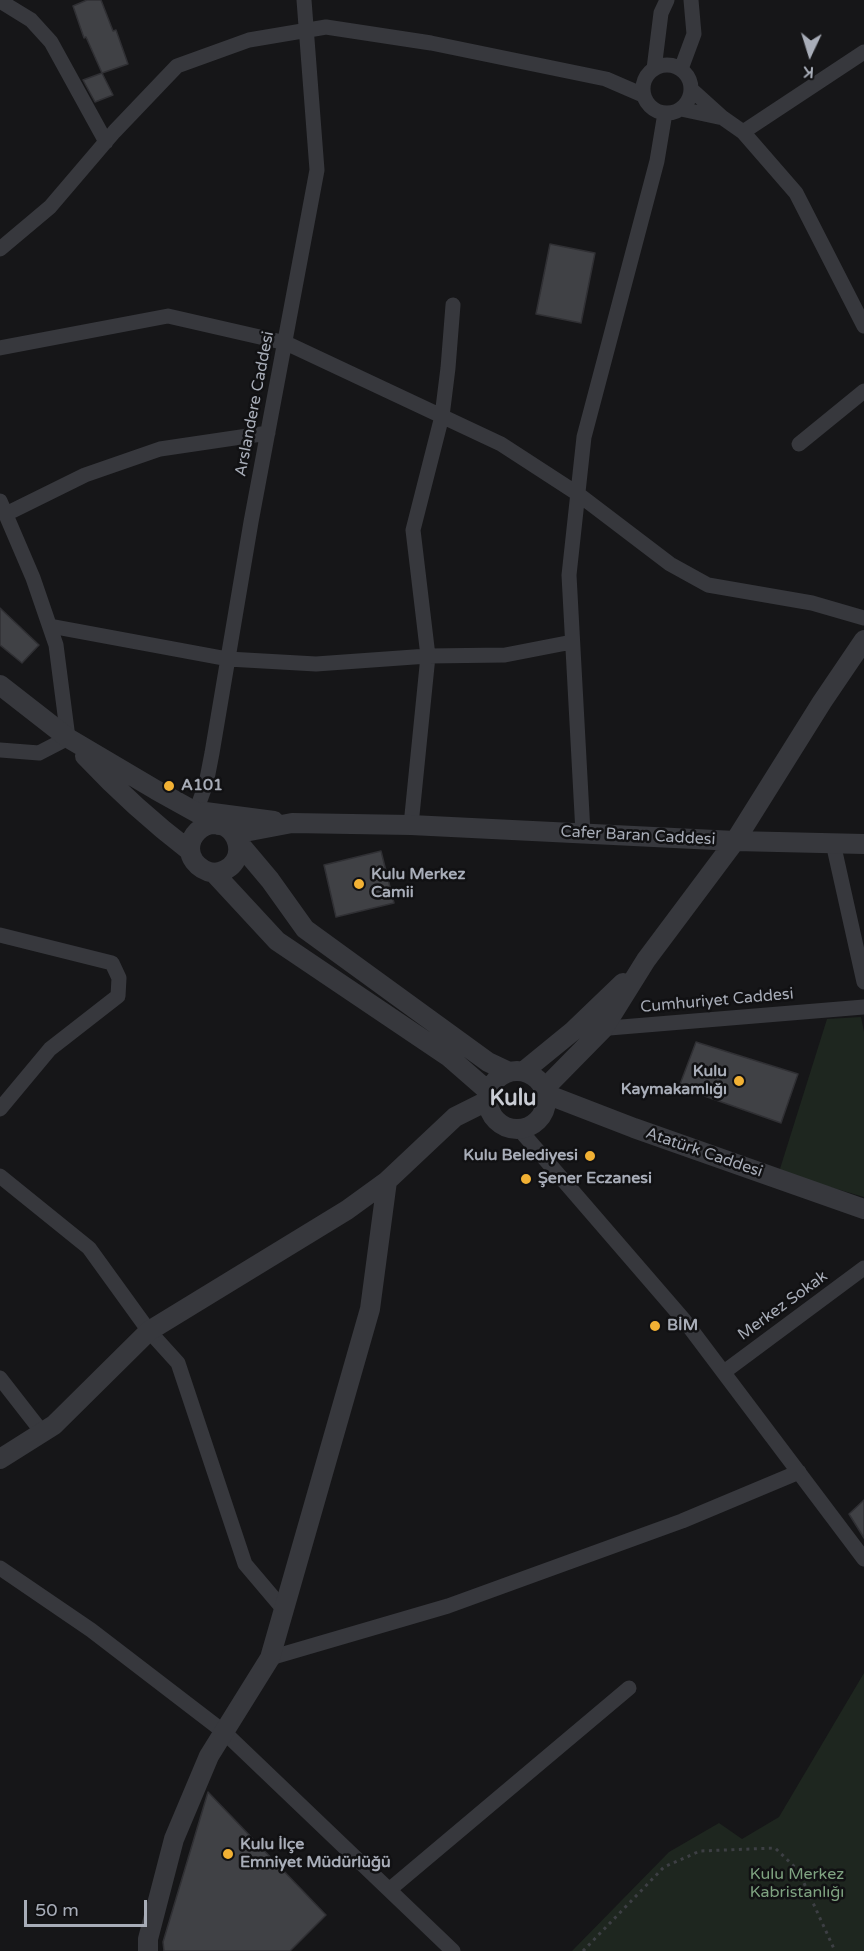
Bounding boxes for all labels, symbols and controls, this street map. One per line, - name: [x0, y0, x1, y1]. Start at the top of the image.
- north arrow: [780, 24, 840, 84]
- text: K: [803, 62, 815, 82]
- street label: Arslandere Caddesi: [231, 330, 279, 478]
- place label: A101: [181, 776, 223, 796]
- marker: A101: [162, 779, 176, 793]
- street label: Cafer Baran Caddesi: [560, 822, 716, 850]
- place label: Kulu Merkez Camii: [371, 865, 465, 903]
- marker: Kulu Merkez Camii: [352, 877, 366, 891]
- street label: Cumhuriyet Caddesi: [640, 985, 794, 1017]
- place label: Kulu Kaymakamlığı: [621, 1062, 727, 1100]
- marker: Kulu Kaymakamlığı: [732, 1074, 746, 1088]
- district label: Kulu: [489, 1086, 537, 1112]
- street label: Atatürk Caddesi: [643, 1124, 765, 1182]
- place label: Kulu Belediyesi: [463, 1146, 578, 1166]
- marker: Kulu Belediyesi: [583, 1149, 597, 1163]
- place label: Şener Eczanesi: [538, 1169, 652, 1189]
- marker: Şener Eczanesi: [519, 1172, 533, 1186]
- street label: Merkez Sokak: [734, 1267, 832, 1345]
- place label: BİM: [667, 1316, 698, 1336]
- marker: BİM: [648, 1319, 662, 1333]
- place label: Kulu İlçe Emniyet Müdürlüğü: [240, 1835, 391, 1873]
- marker: Kulu İlçe Emniyet Müdürlüğü: [221, 1847, 235, 1861]
- park label: Kulu Merkez Kabristanlığı: [750, 1865, 844, 1903]
- scale bar: [27, 1888, 150, 1926]
- text: 50 m: [35, 1899, 79, 1921]

